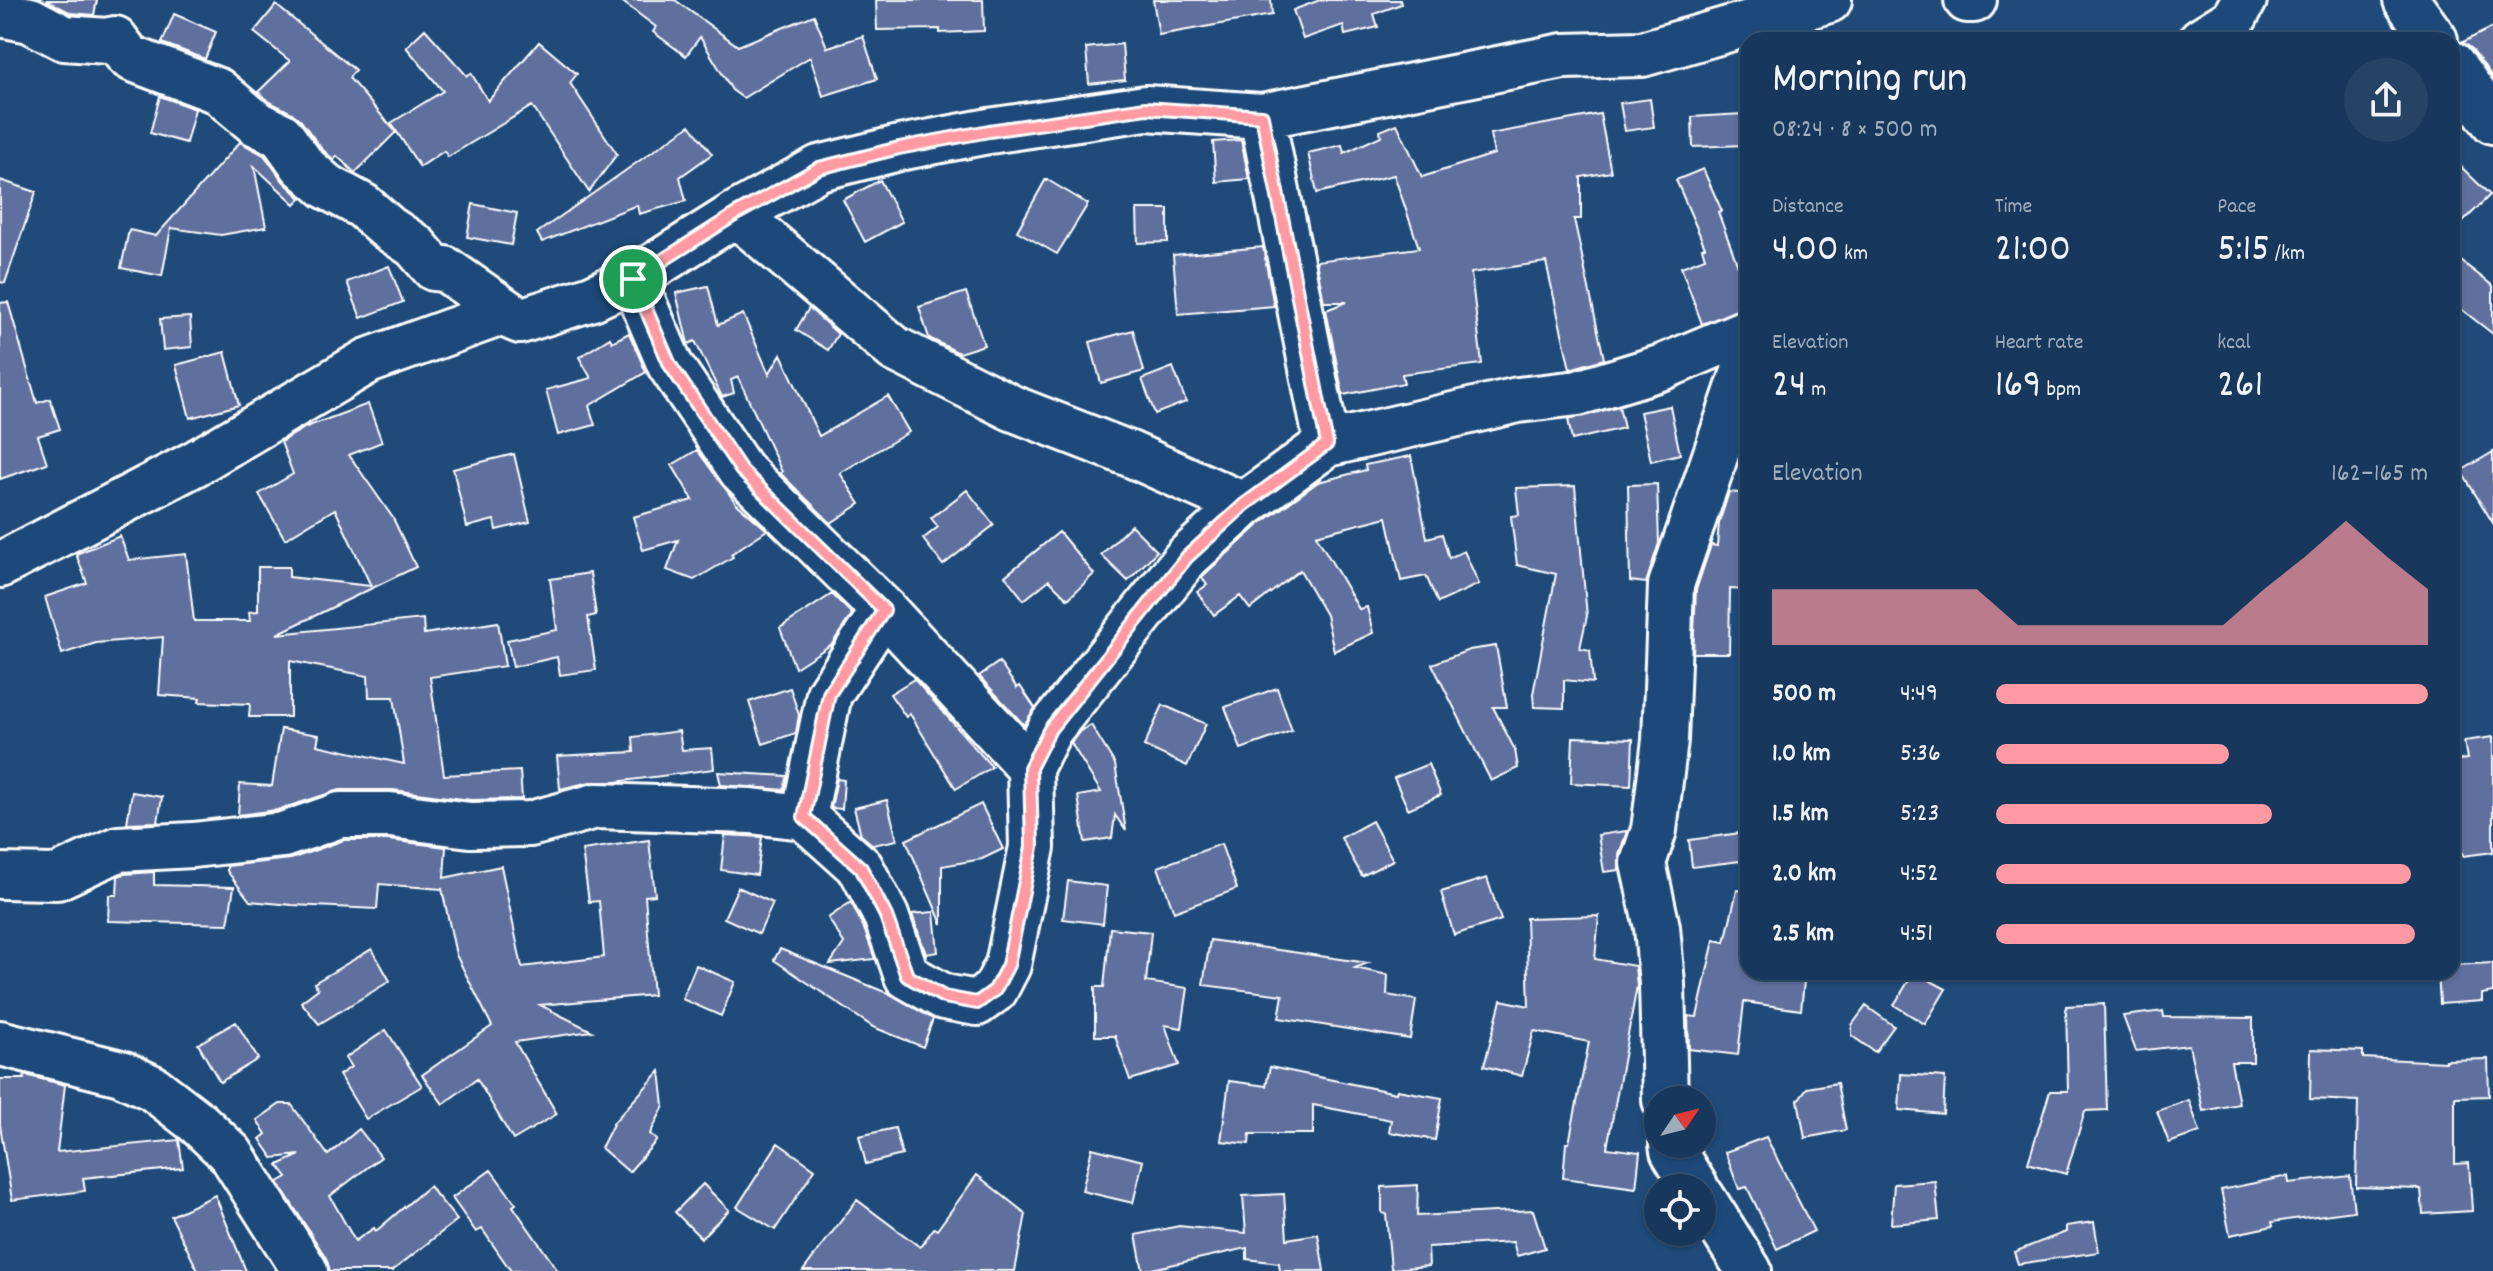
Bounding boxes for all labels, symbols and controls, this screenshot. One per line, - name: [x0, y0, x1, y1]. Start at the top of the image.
- text: Morning run: [1772, 50, 1967, 113]
- button: share: [2344, 58, 2428, 142]
- text: 08:24 · 8 × 500 m: [1772, 112, 1938, 149]
- text: Distance: [1772, 192, 1844, 223]
- text: Time: [1995, 192, 2032, 223]
- text: Pace: [2217, 192, 2256, 223]
- text: 4.00: [1772, 223, 1839, 280]
- text: 21:00: [1995, 223, 2071, 280]
- text: 5:15: [2217, 223, 2270, 280]
- text: km: [1839, 239, 1868, 270]
- text: /km: [2270, 239, 2305, 270]
- pin: [599, 245, 667, 313]
- icon: arrive: [611, 257, 655, 301]
- text: Elevation: [1772, 328, 1849, 359]
- text: Heart rate: [1995, 328, 2084, 359]
- text: kcal: [2217, 328, 2251, 359]
- text: 24: [1772, 359, 1806, 416]
- text: 169: [1995, 359, 2041, 416]
- text: 261: [2217, 359, 2263, 416]
- text: m: [1806, 375, 1826, 406]
- text: bpm: [2041, 375, 2081, 406]
- text: Elevation: [1772, 456, 1862, 493]
- text: 162–165 m: [2331, 456, 2428, 493]
- text: 500 m: [1772, 676, 1836, 713]
- text: 4:49: [1900, 676, 1938, 713]
- text: 1.0 km: [1772, 736, 1831, 773]
- text: 5:36: [1900, 736, 1941, 773]
- text: 1.5 km: [1772, 796, 1829, 833]
- text: 5:23: [1900, 796, 1939, 833]
- text: 2.0 km: [1772, 856, 1836, 893]
- text: 4:52: [1900, 856, 1939, 893]
- text: 2.5 km: [1772, 916, 1834, 953]
- text: 4:51: [1900, 916, 1933, 953]
- north arrow: [1644, 1086, 1716, 1158]
- map controls: [1644, 1086, 1716, 1246]
- button: locate: [1644, 1174, 1716, 1246]

